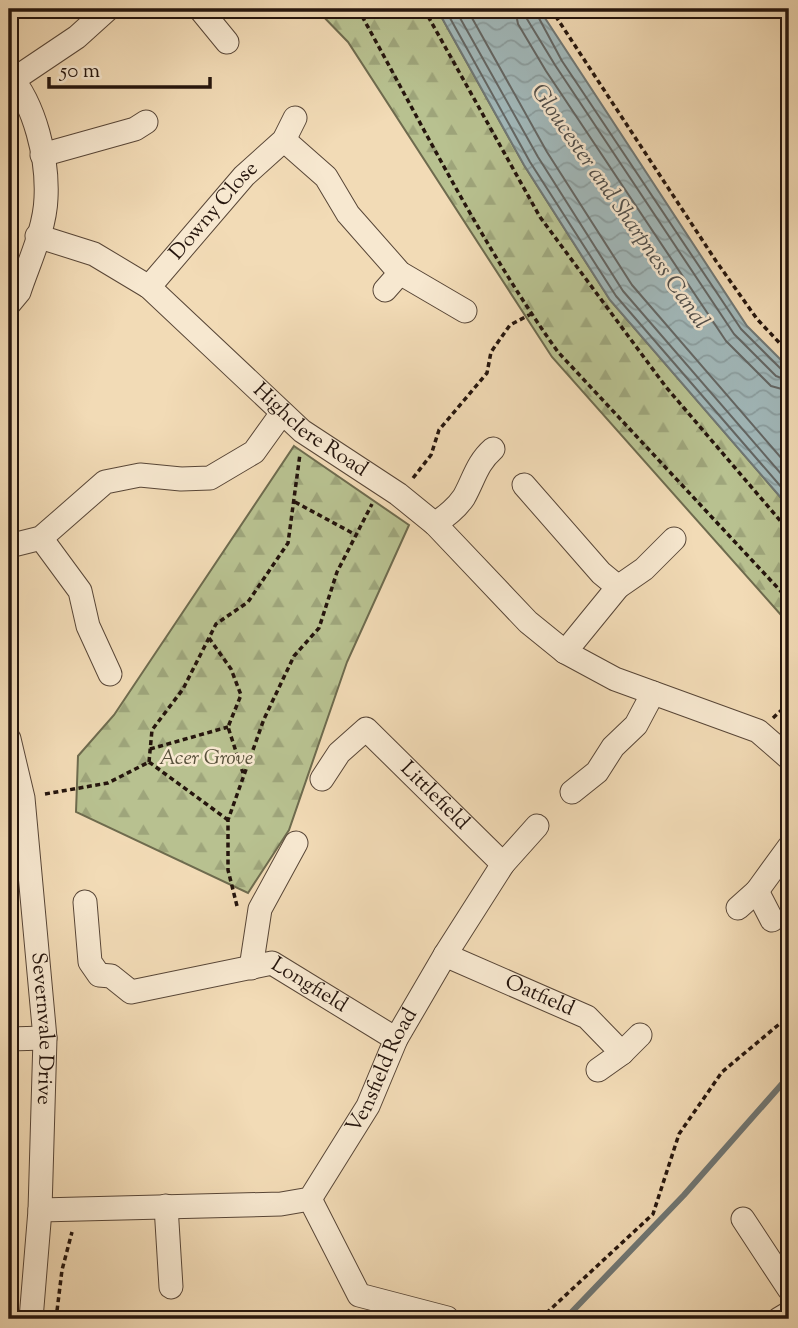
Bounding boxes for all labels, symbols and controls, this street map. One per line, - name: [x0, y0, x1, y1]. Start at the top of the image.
- scale bar: [49, 46, 210, 90]
- text: 50 m: [59, 57, 100, 87]
- water label: Gloucester and Sharpness Canal: [522, 78, 716, 336]
- street label: Downy Close: [163, 155, 265, 267]
- street label: Highclere Road: [245, 377, 373, 485]
- park label: Acer Grove: [159, 744, 253, 774]
- street label: Littlefield: [393, 755, 476, 838]
- street label: Severnvale Drive: [22, 951, 60, 1105]
- street label: Longfield: [265, 951, 353, 1021]
- street label: Oatfield: [500, 968, 579, 1025]
- street label: Vensfield Road: [339, 1003, 426, 1139]

